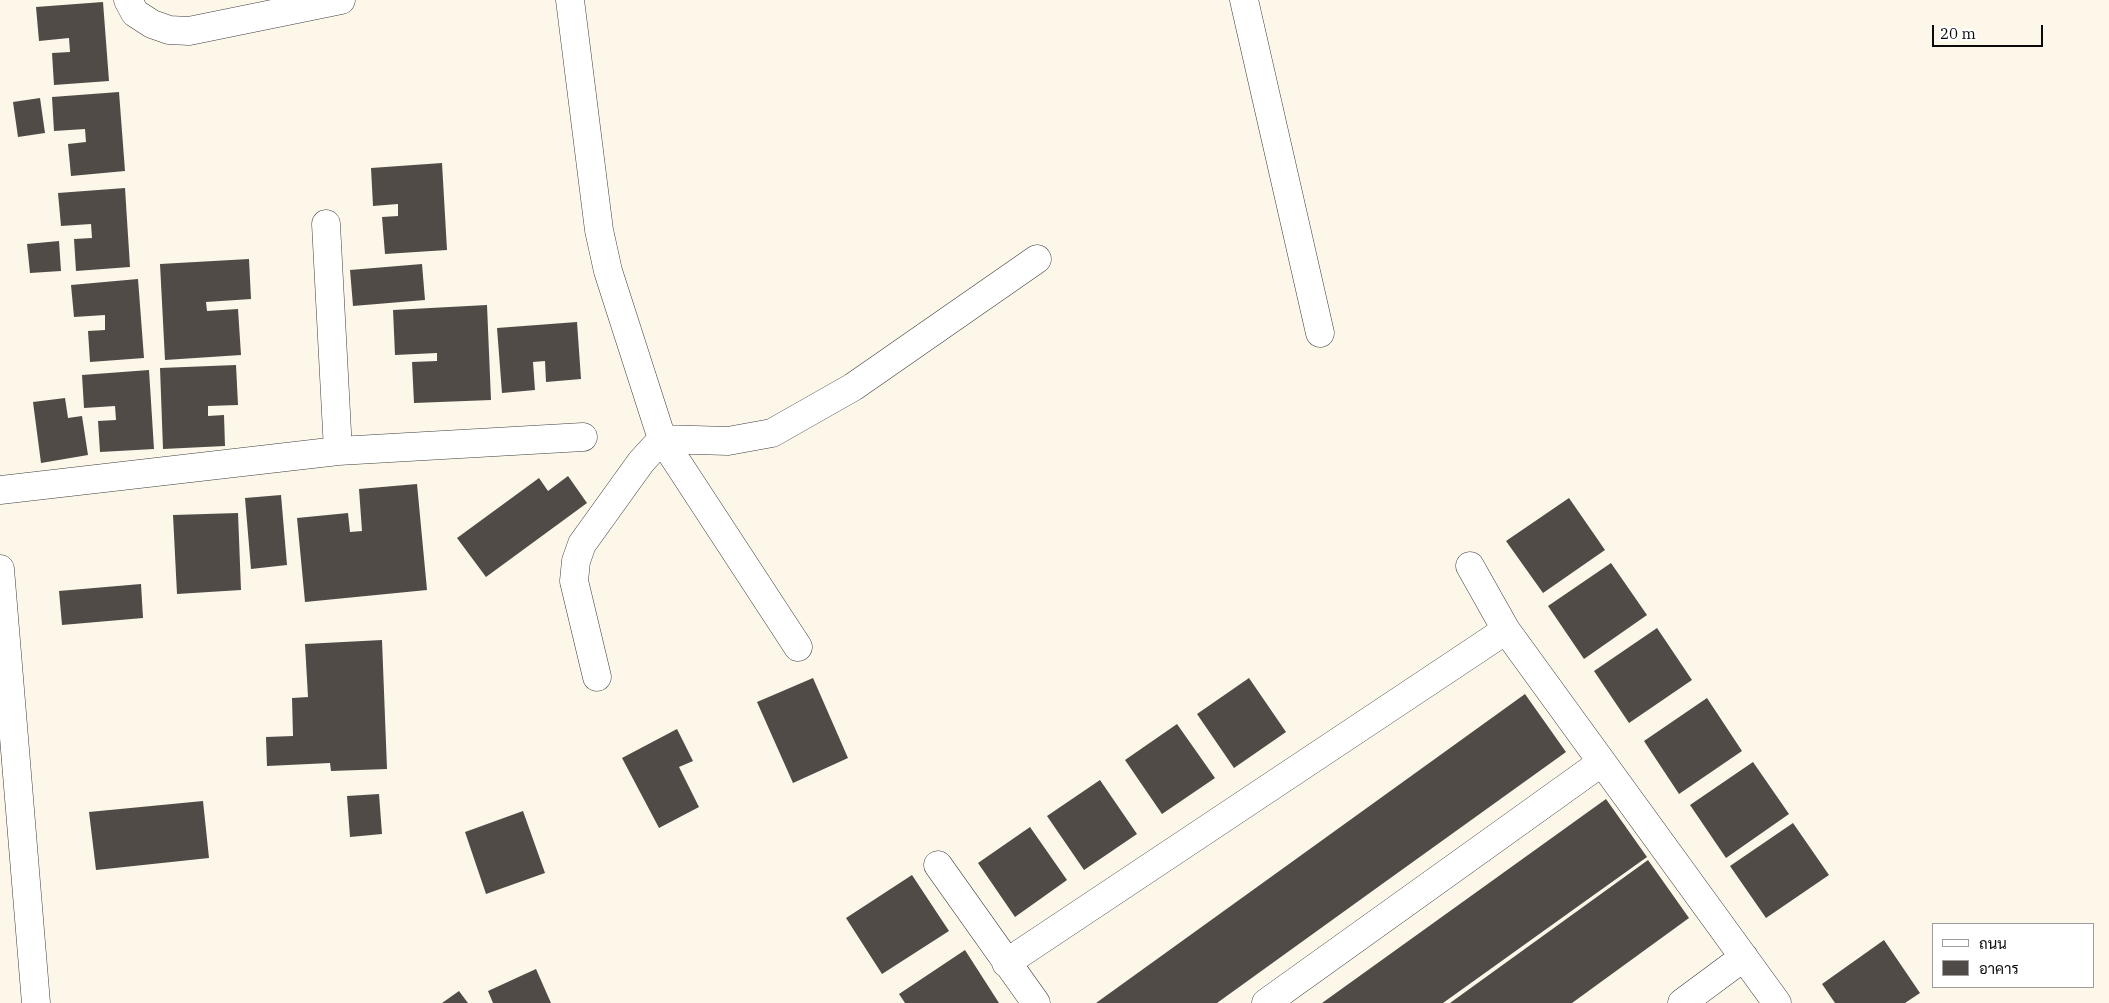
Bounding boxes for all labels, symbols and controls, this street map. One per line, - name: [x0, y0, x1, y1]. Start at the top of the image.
- scale bar: [1934, 15, 2045, 47]
- text: 20 m: [1940, 24, 1976, 43]
- legend: [1932, 923, 2094, 988]
- text: ถนน: [1979, 934, 2007, 953]
- text: อาคาร: [1979, 959, 2019, 978]

